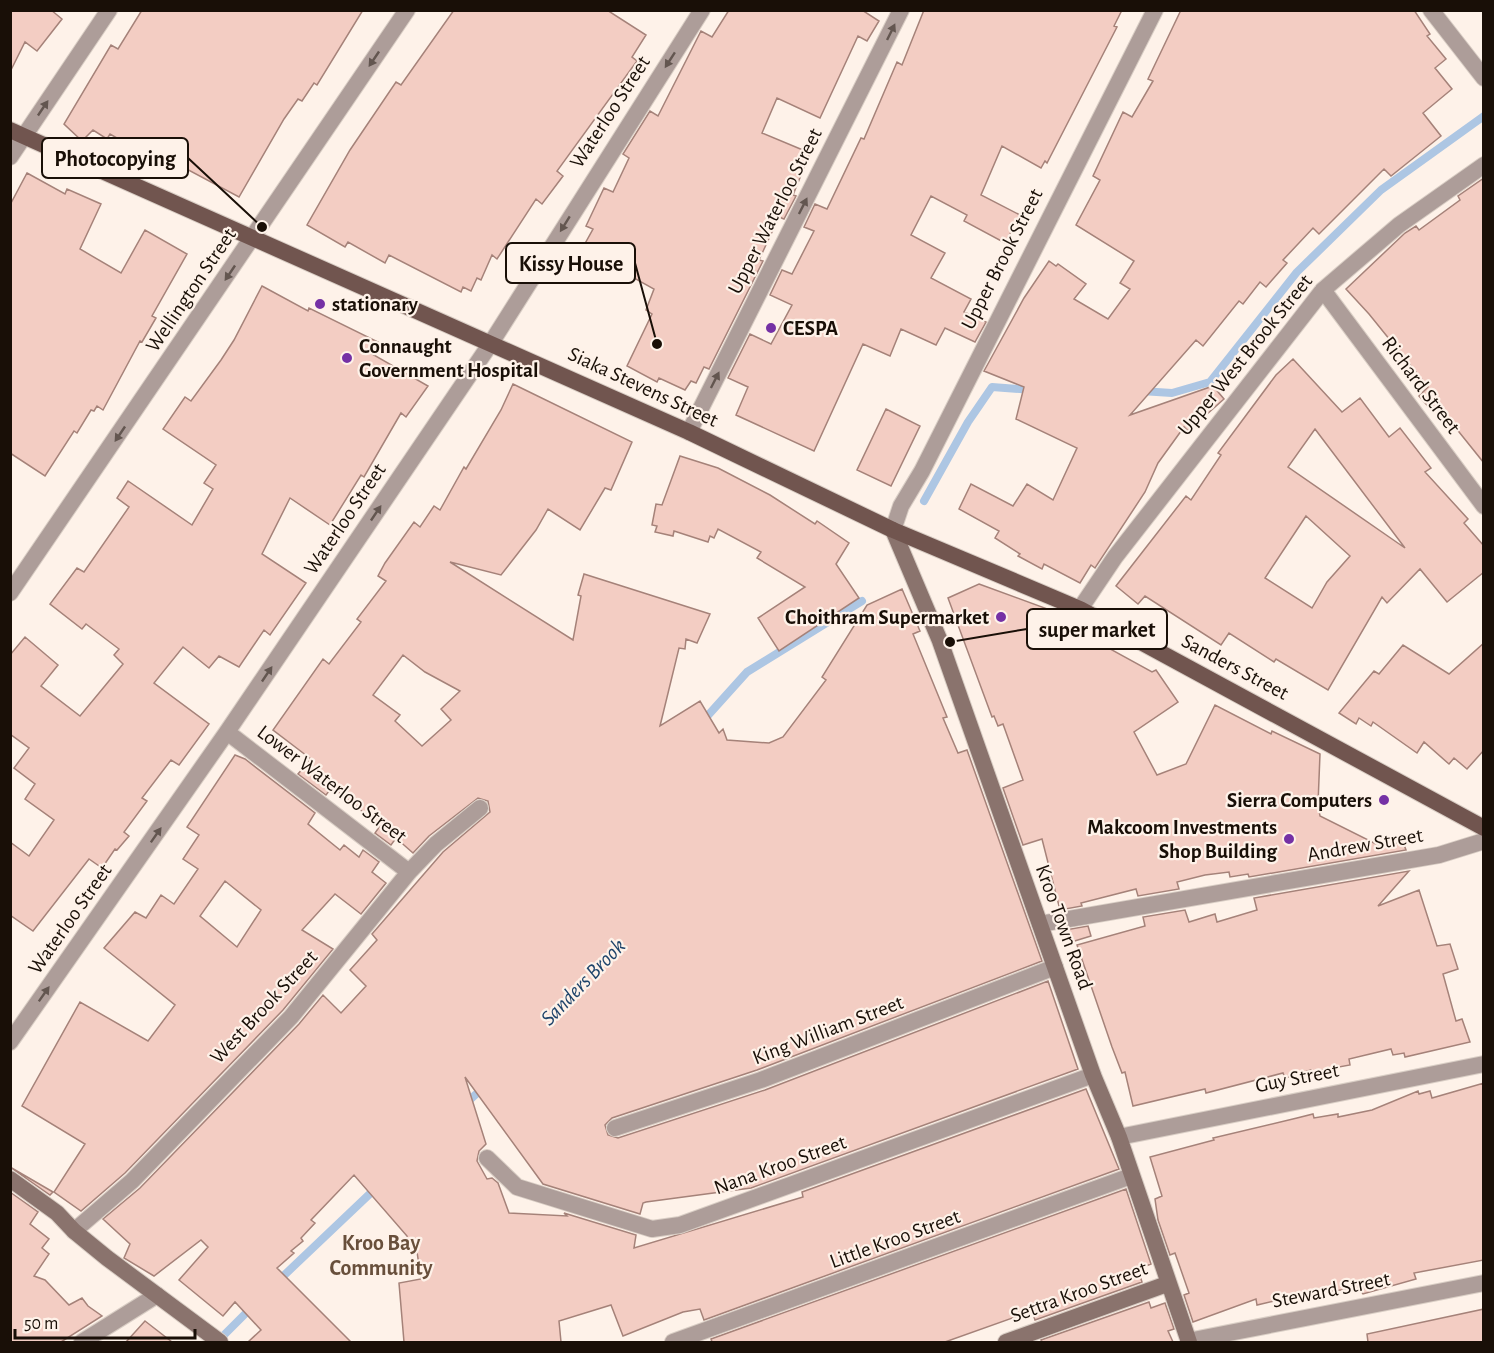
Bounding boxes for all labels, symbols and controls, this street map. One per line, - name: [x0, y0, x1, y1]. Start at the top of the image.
- one-way arrow: [886, 23, 896, 40]
- one-way arrow: [369, 51, 380, 67]
- street label: Waterloo Street: [566, 52, 654, 172]
- one-way arrow: [665, 52, 676, 68]
- one-way arrow: [37, 100, 48, 116]
- street label: Upper Waterloo Street: [724, 124, 826, 297]
- callout: Photocopying: [42, 138, 188, 178]
- text: Photocopying: [54, 148, 177, 171]
- street label: Upper Brook Street: [957, 185, 1047, 333]
- one-way arrow: [798, 197, 808, 214]
- one-way arrow: [560, 216, 571, 232]
- street label: Wellington Street: [142, 224, 240, 356]
- callout: Kissy House: [506, 243, 635, 283]
- text: Kissy House: [519, 253, 623, 276]
- one-way arrow: [225, 265, 236, 281]
- street label: Upper West Brook Street: [1174, 270, 1316, 439]
- place label: stationary: [332, 294, 419, 315]
- marker: stationary: [313, 297, 327, 311]
- place label: CESPA: [783, 318, 838, 339]
- marker: CESPA: [764, 321, 778, 335]
- street label: Richard Street: [1378, 332, 1464, 438]
- place label: Connaught Government Hospital: [359, 336, 539, 381]
- street label: Siaka Stevens Street: [565, 343, 721, 431]
- marker: Connaught Government Hospital: [340, 351, 354, 365]
- one-way arrow: [710, 371, 720, 388]
- one-way arrow: [115, 426, 126, 442]
- street label: Waterloo Street: [300, 459, 390, 578]
- one-way arrow: [370, 505, 381, 521]
- place label: Choithram Supermarket: [785, 607, 989, 628]
- callout: super market: [1027, 609, 1167, 649]
- marker: Choithram Supermarket: [994, 610, 1008, 624]
- text: super market: [1039, 619, 1156, 641]
- street label: Sanders Street: [1178, 630, 1292, 704]
- one-way arrow: [261, 667, 273, 683]
- street label: Lower Waterloo Street: [253, 721, 411, 847]
- place label: Sierra Computers: [1227, 790, 1372, 811]
- marker: Sierra Computers: [1377, 793, 1391, 807]
- place label: Makcoom Investments Shop Building: [1087, 817, 1277, 862]
- street label: Andrew Street: [1305, 824, 1425, 866]
- one-way arrow: [150, 827, 162, 843]
- marker: Makcoom Investments Shop Building: [1282, 832, 1296, 846]
- street label: Waterloo Street: [24, 860, 116, 978]
- street label: Kroo Town Road: [1032, 862, 1096, 992]
- water label: Sanders Brook: [536, 934, 630, 1030]
- street label: West Brook Street: [206, 946, 322, 1068]
- one-way arrow: [38, 987, 50, 1003]
- street label: King William Street: [750, 991, 907, 1068]
- street label: Guy Street: [1254, 1060, 1341, 1096]
- street label: Nana Kroo Street: [711, 1131, 849, 1199]
- street label: Little Kroo Street: [827, 1206, 963, 1272]
- district label: Kroo Bay Community: [329, 1232, 433, 1280]
- street label: Settra Kroo Street: [1008, 1257, 1150, 1326]
- street label: Steward Street: [1270, 1268, 1392, 1312]
- scale bar: [15, 1302, 195, 1340]
- text: 50 m: [24, 1315, 58, 1333]

